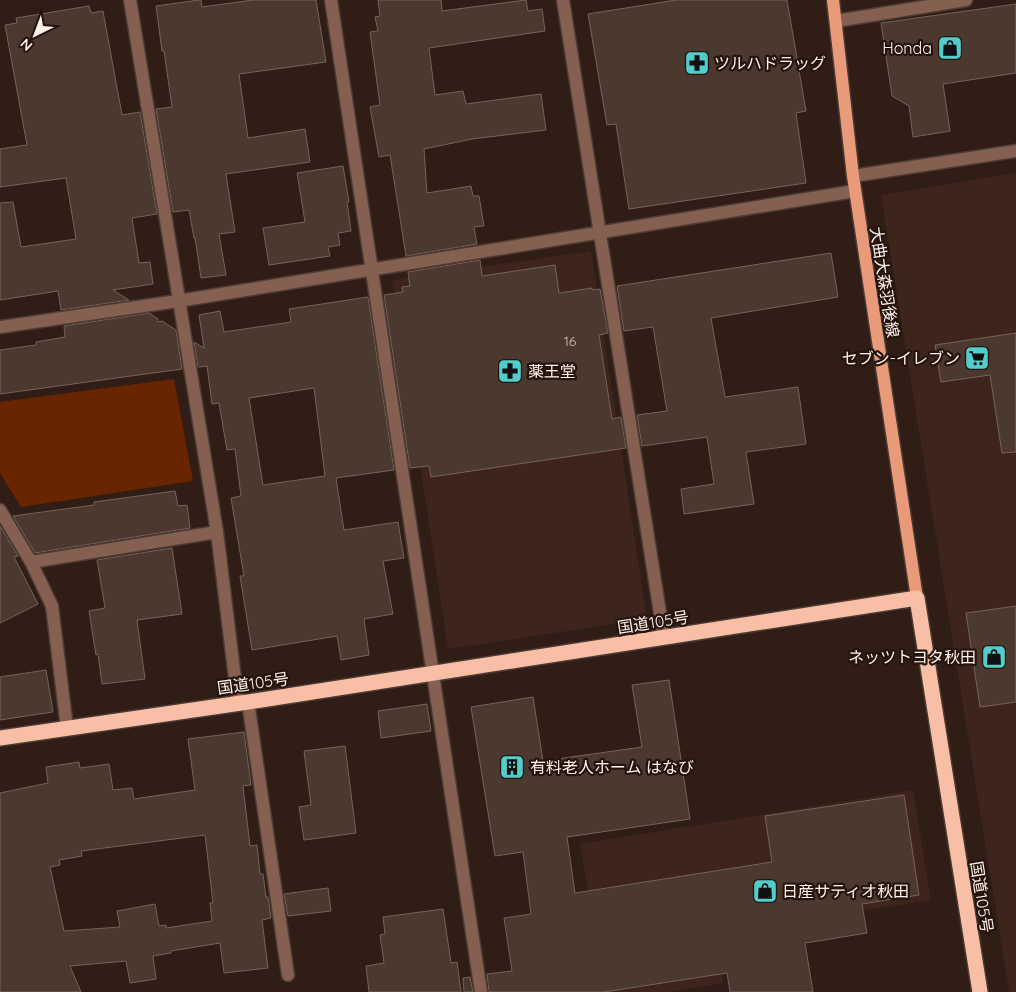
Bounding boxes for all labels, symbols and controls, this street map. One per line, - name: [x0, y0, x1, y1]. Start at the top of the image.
- north arrow: [10, 10, 60, 60]
- text: N: [16, 35, 36, 55]
- shop icon: Honda: [937, 35, 963, 61]
- place label: Honda: [882, 38, 932, 58]
- pharmacy icon: ツルハドラッグ: [684, 50, 710, 76]
- place label: ツルハドラッグ: [714, 53, 826, 73]
- street label: 大曲大森羽後線: [866, 225, 904, 339]
- house number: 16: [564, 332, 577, 350]
- supermarket icon: セブン-イレブン: [964, 345, 990, 371]
- place label: セブン-イレブン: [842, 348, 960, 368]
- pharmacy icon: 薬王堂: [497, 358, 523, 384]
- place label: 薬王堂: [528, 361, 576, 381]
- street label: 国道105号: [616, 606, 690, 638]
- shop icon: ネッツトヨタ秋田: [981, 644, 1007, 670]
- place label: ネッツトヨタ秋田: [848, 647, 976, 667]
- street label: 国道105号: [216, 668, 290, 698]
- building icon: 有料老人ホーム はなび: [499, 754, 525, 780]
- place label: 有料老人ホーム はなび: [530, 757, 694, 777]
- street label: 国道105号: [966, 860, 998, 934]
- shop icon: 日産サティオ秋田: [752, 878, 778, 904]
- place label: 日産サティオ秋田: [782, 881, 909, 901]

